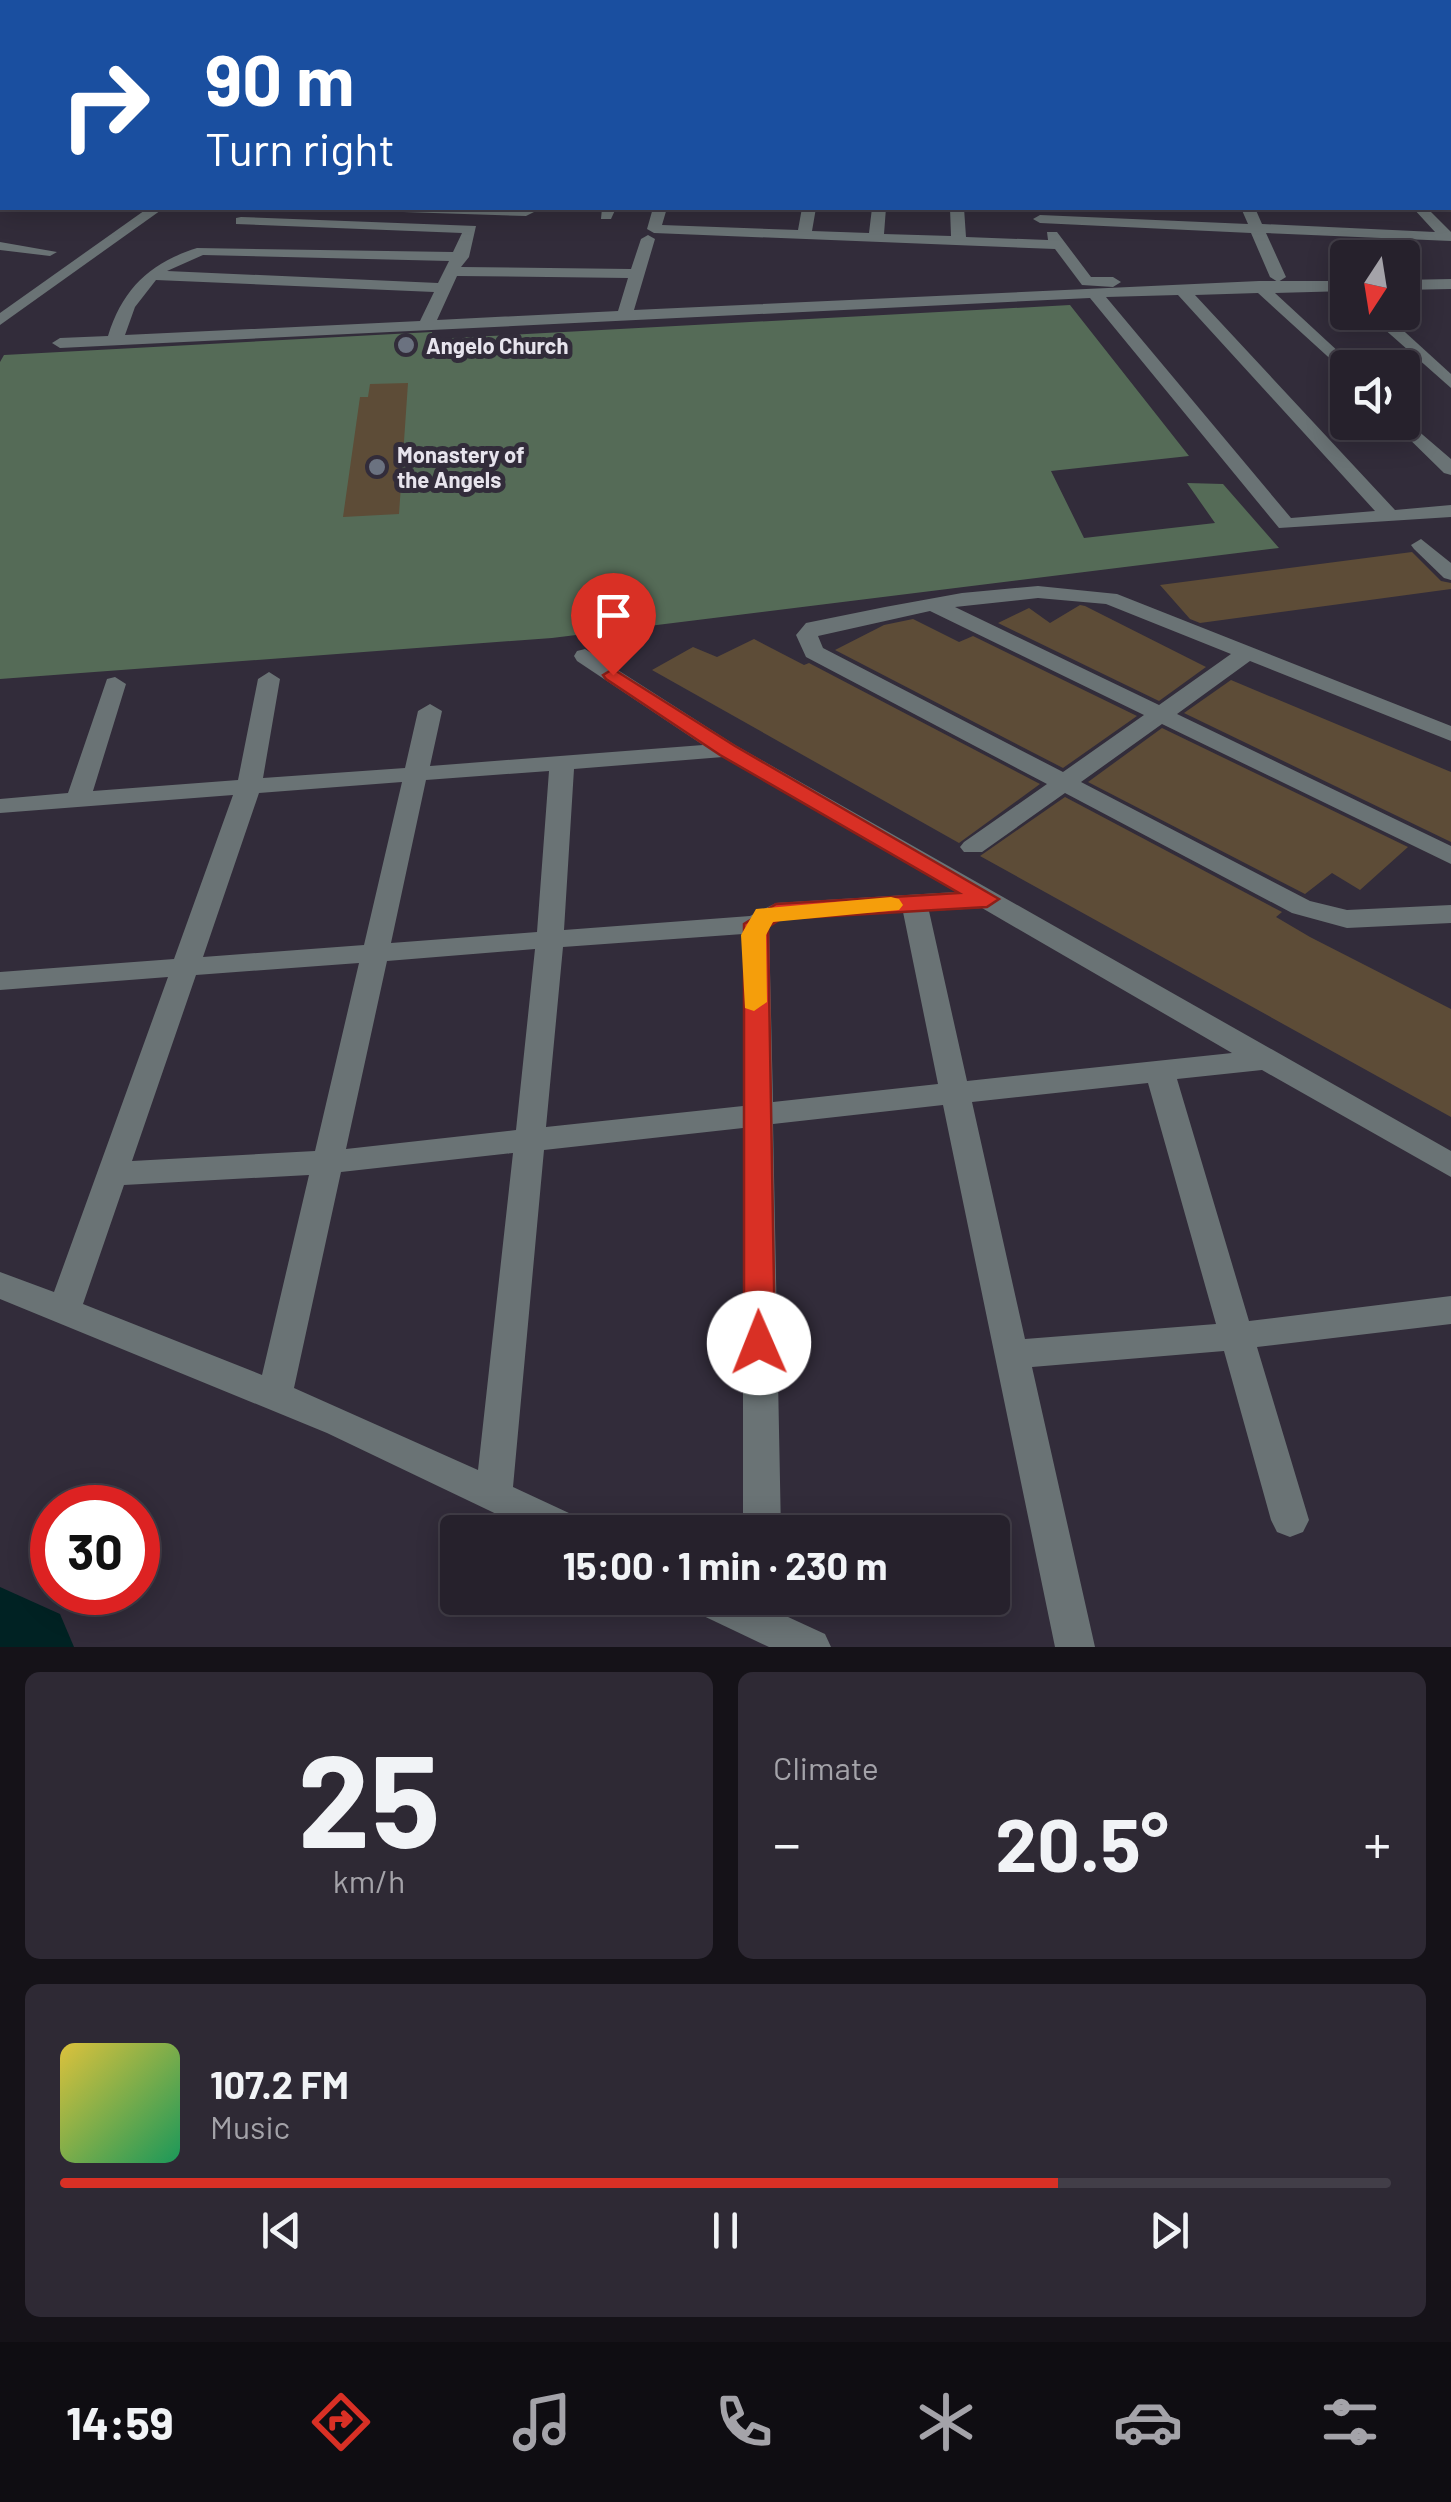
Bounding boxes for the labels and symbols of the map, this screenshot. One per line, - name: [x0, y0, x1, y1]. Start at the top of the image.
- north arrow: [1330, 240, 1420, 330]
- place label: Angelo Church: [426, 332, 568, 358]
- marker: Angelo Church: [395, 334, 417, 356]
- place label: Monastery of the Angels: [397, 441, 525, 492]
- marker: Monastery of the Angels: [366, 456, 388, 478]
- pin: [571, 573, 656, 676]
- position arrow: [707, 1291, 811, 1395]
- speed limit sign: 30: [30, 1485, 160, 1615]

